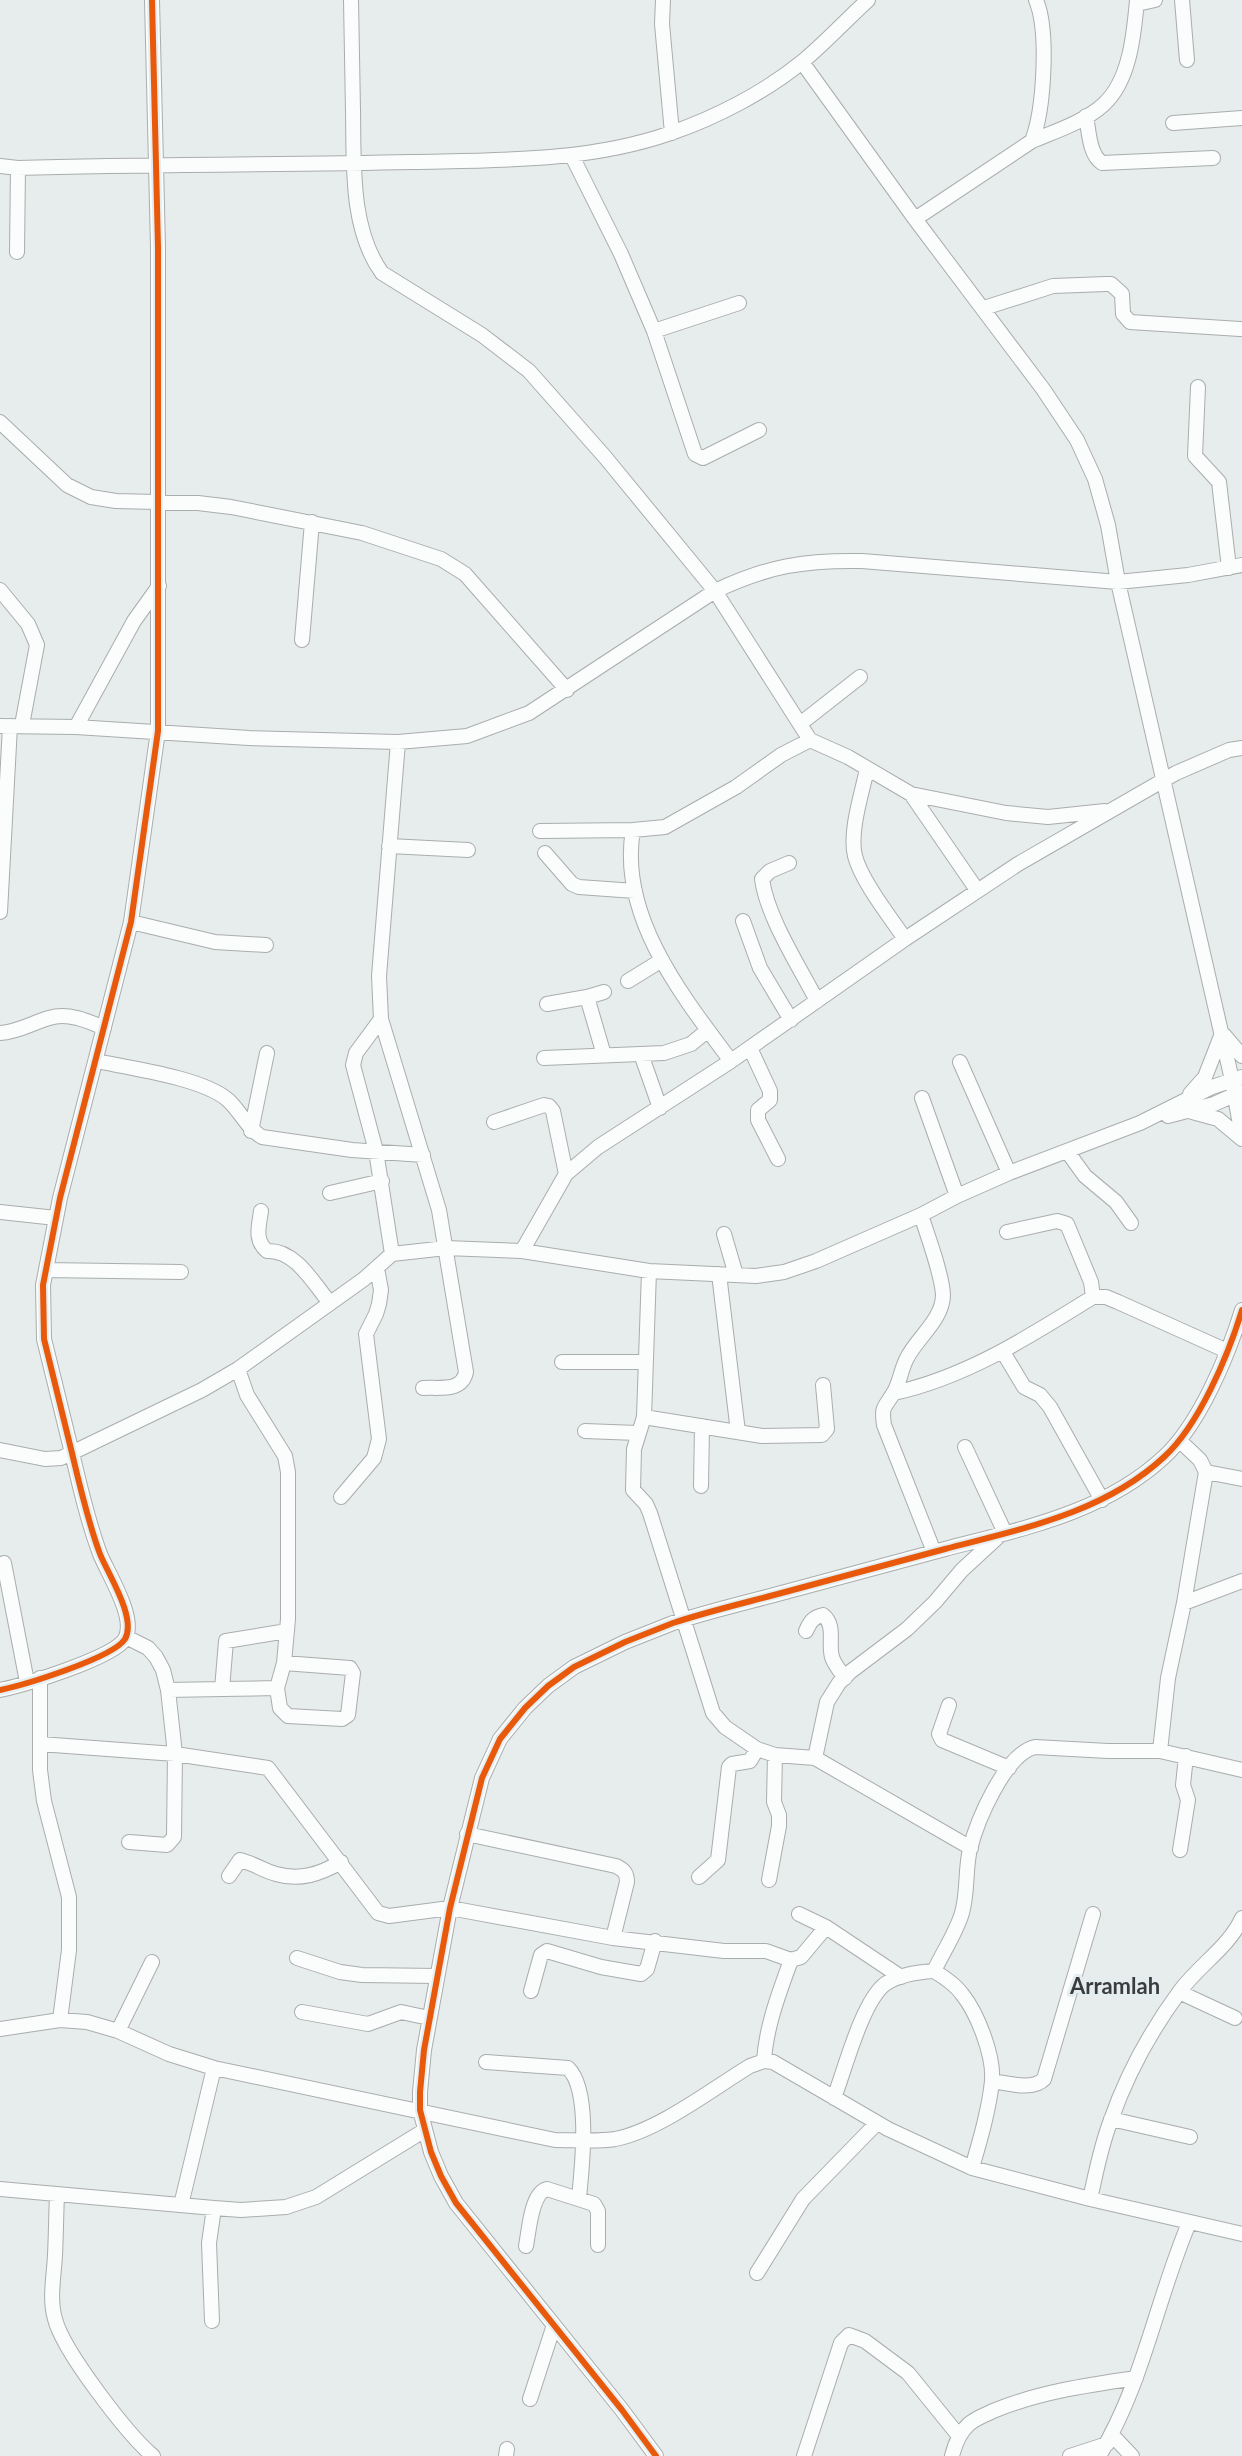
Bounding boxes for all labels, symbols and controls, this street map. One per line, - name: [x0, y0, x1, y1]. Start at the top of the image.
- district label: Arramlah: [1069, 1972, 1160, 1999]

